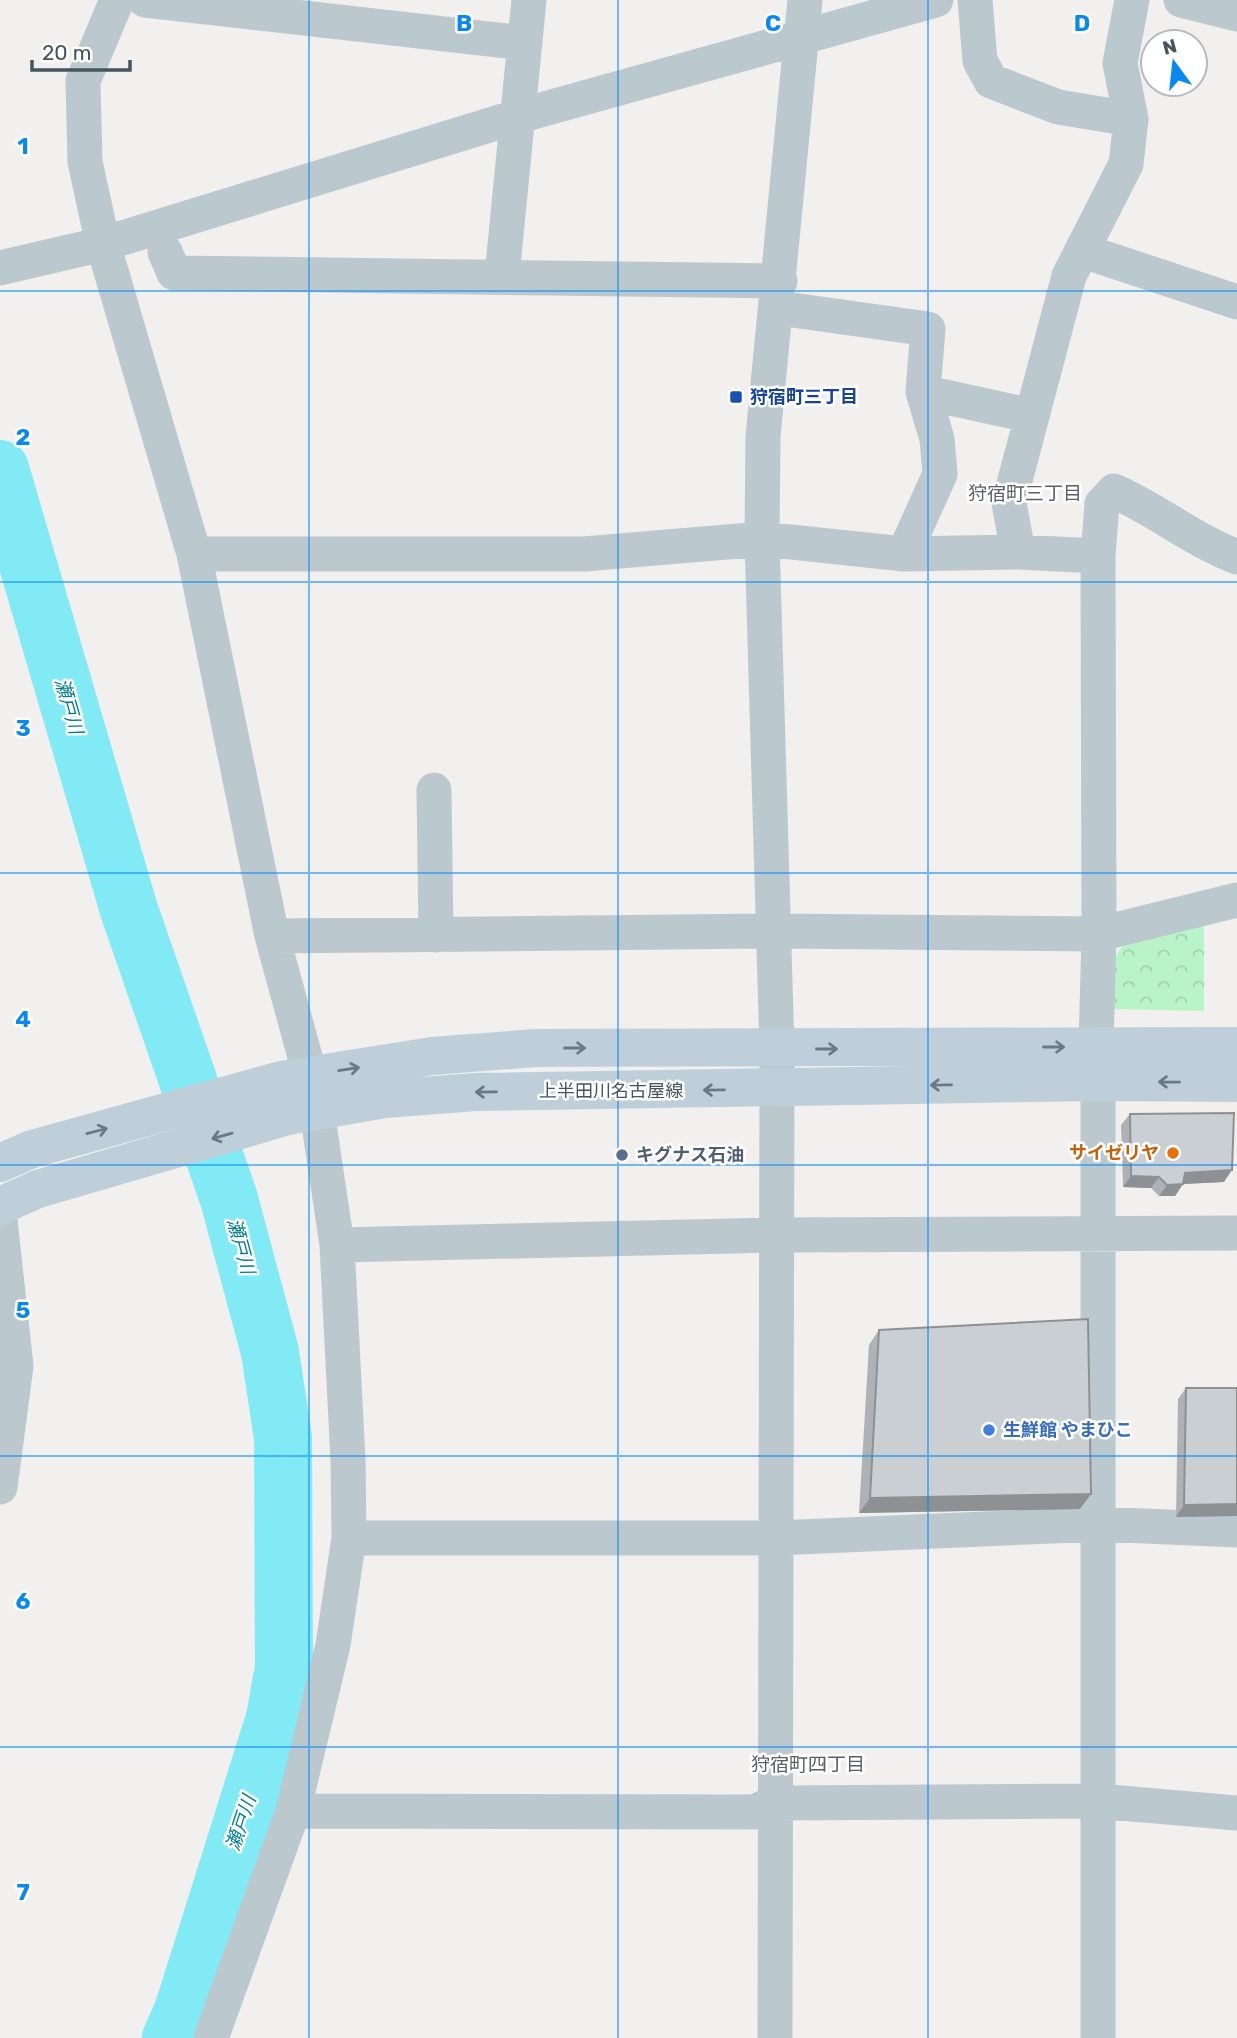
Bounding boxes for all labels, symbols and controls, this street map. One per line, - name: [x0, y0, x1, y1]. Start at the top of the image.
- text: B: [456, 9, 472, 37]
- text: C: [765, 9, 781, 37]
- text: D: [1074, 9, 1090, 37]
- scale bar: [32, 28, 130, 72]
- north arrow: [1139, 28, 1209, 98]
- text: N: [1160, 34, 1179, 60]
- text: 20 m: [42, 40, 91, 65]
- text: 1: [17, 132, 29, 160]
- place label: 狩宿町三丁目: [750, 386, 858, 408]
- marker: 狩宿町三丁目: [728, 389, 744, 405]
- text: 2: [16, 423, 30, 451]
- district label: 狩宿町三丁目: [968, 482, 1082, 505]
- water label: 瀬戸川: [50, 675, 88, 738]
- text: 3: [15, 714, 31, 742]
- text: 4: [15, 1005, 31, 1033]
- one-way arrow: [1043, 1040, 1066, 1054]
- one-way arrow: [563, 1041, 586, 1055]
- one-way arrow: [815, 1042, 838, 1056]
- one-way arrow: [337, 1062, 360, 1075]
- one-way arrow: [1158, 1075, 1181, 1089]
- one-way arrow: [930, 1078, 953, 1092]
- street label: 上半田川名古屋線: [539, 1080, 683, 1102]
- one-way arrow: [703, 1083, 726, 1097]
- one-way arrow: [475, 1085, 498, 1099]
- one-way arrow: [86, 1123, 108, 1136]
- one-way arrow: [212, 1130, 234, 1143]
- place label: サイゼリヤ: [1069, 1142, 1159, 1164]
- place label: キグナス石油: [636, 1144, 744, 1166]
- marker: サイゼリヤ: [1165, 1145, 1181, 1161]
- marker: キグナス石油: [614, 1147, 630, 1163]
- water label: 瀬戸川: [223, 1215, 260, 1278]
- text: 5: [16, 1296, 31, 1324]
- place label: 生鮮館 やまひこ: [1003, 1419, 1133, 1441]
- marker: 生鮮館 やまひこ: [981, 1422, 997, 1438]
- text: 6: [16, 1587, 31, 1615]
- district label: 狩宿町四丁目: [751, 1753, 865, 1776]
- water label: 瀬戸川: [221, 1790, 261, 1854]
- text: 7: [16, 1878, 30, 1906]

